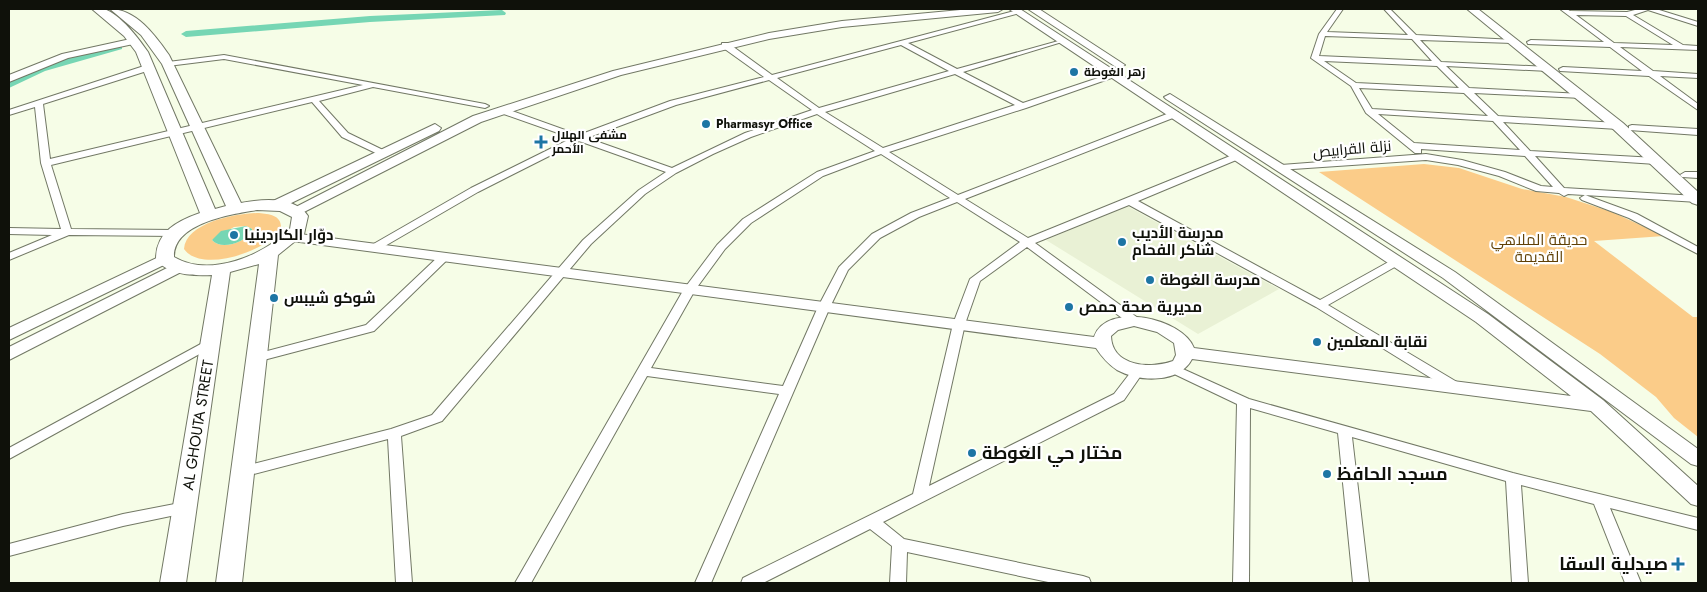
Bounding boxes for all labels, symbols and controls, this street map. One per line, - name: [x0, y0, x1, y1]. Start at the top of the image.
- place label: زهر الغوطة: [1084, 63, 1145, 81]
- marker: زهر الغوطة: [1068, 66, 1080, 78]
- place label: Pharmasyr Office: [716, 115, 813, 133]
- marker: Pharmasyr Office: [700, 118, 712, 130]
- place label: مشفى الهلال الأحمر: [551, 126, 627, 158]
- marker: مشفى الهلال الأحمر: [534, 135, 548, 149]
- street label: نزلة القرابيص: [1312, 135, 1392, 163]
- place label: مدرسة الأديب شاكر الفحام: [1132, 222, 1224, 261]
- place label: دوّار الكاردينيا: [244, 224, 333, 246]
- marker: دوّار الكاردينيا: [228, 229, 240, 241]
- park label: حديقة الملاهي القديمة: [1491, 229, 1587, 268]
- marker: مدرسة الأديب شاكر الفحام: [1116, 236, 1128, 248]
- place label: مدرسة الغوطة: [1160, 269, 1260, 291]
- marker: مدرسة الغوطة: [1144, 274, 1156, 286]
- place label: شوكو شيبس: [284, 287, 376, 309]
- marker: شوكو شيبس: [268, 292, 280, 304]
- place label: مديرية صحة حمص: [1079, 296, 1202, 318]
- marker: مديرية صحة حمص: [1063, 301, 1075, 313]
- place label: نقابة المعلمين: [1327, 331, 1427, 353]
- marker: نقابة المعلمين: [1311, 336, 1323, 348]
- street label: AL GHOUTA STREET: [177, 358, 219, 492]
- place label: مختار حي الغوطة: [982, 440, 1122, 468]
- marker: مختار حي الغوطة: [966, 447, 978, 459]
- place label: مسجد الحافظ: [1337, 461, 1448, 487]
- marker: مسجد الحافظ: [1321, 468, 1333, 480]
- place label: صيدلية السقا: [1559, 551, 1668, 577]
- marker: صيدلية السقا: [1672, 558, 1684, 570]

